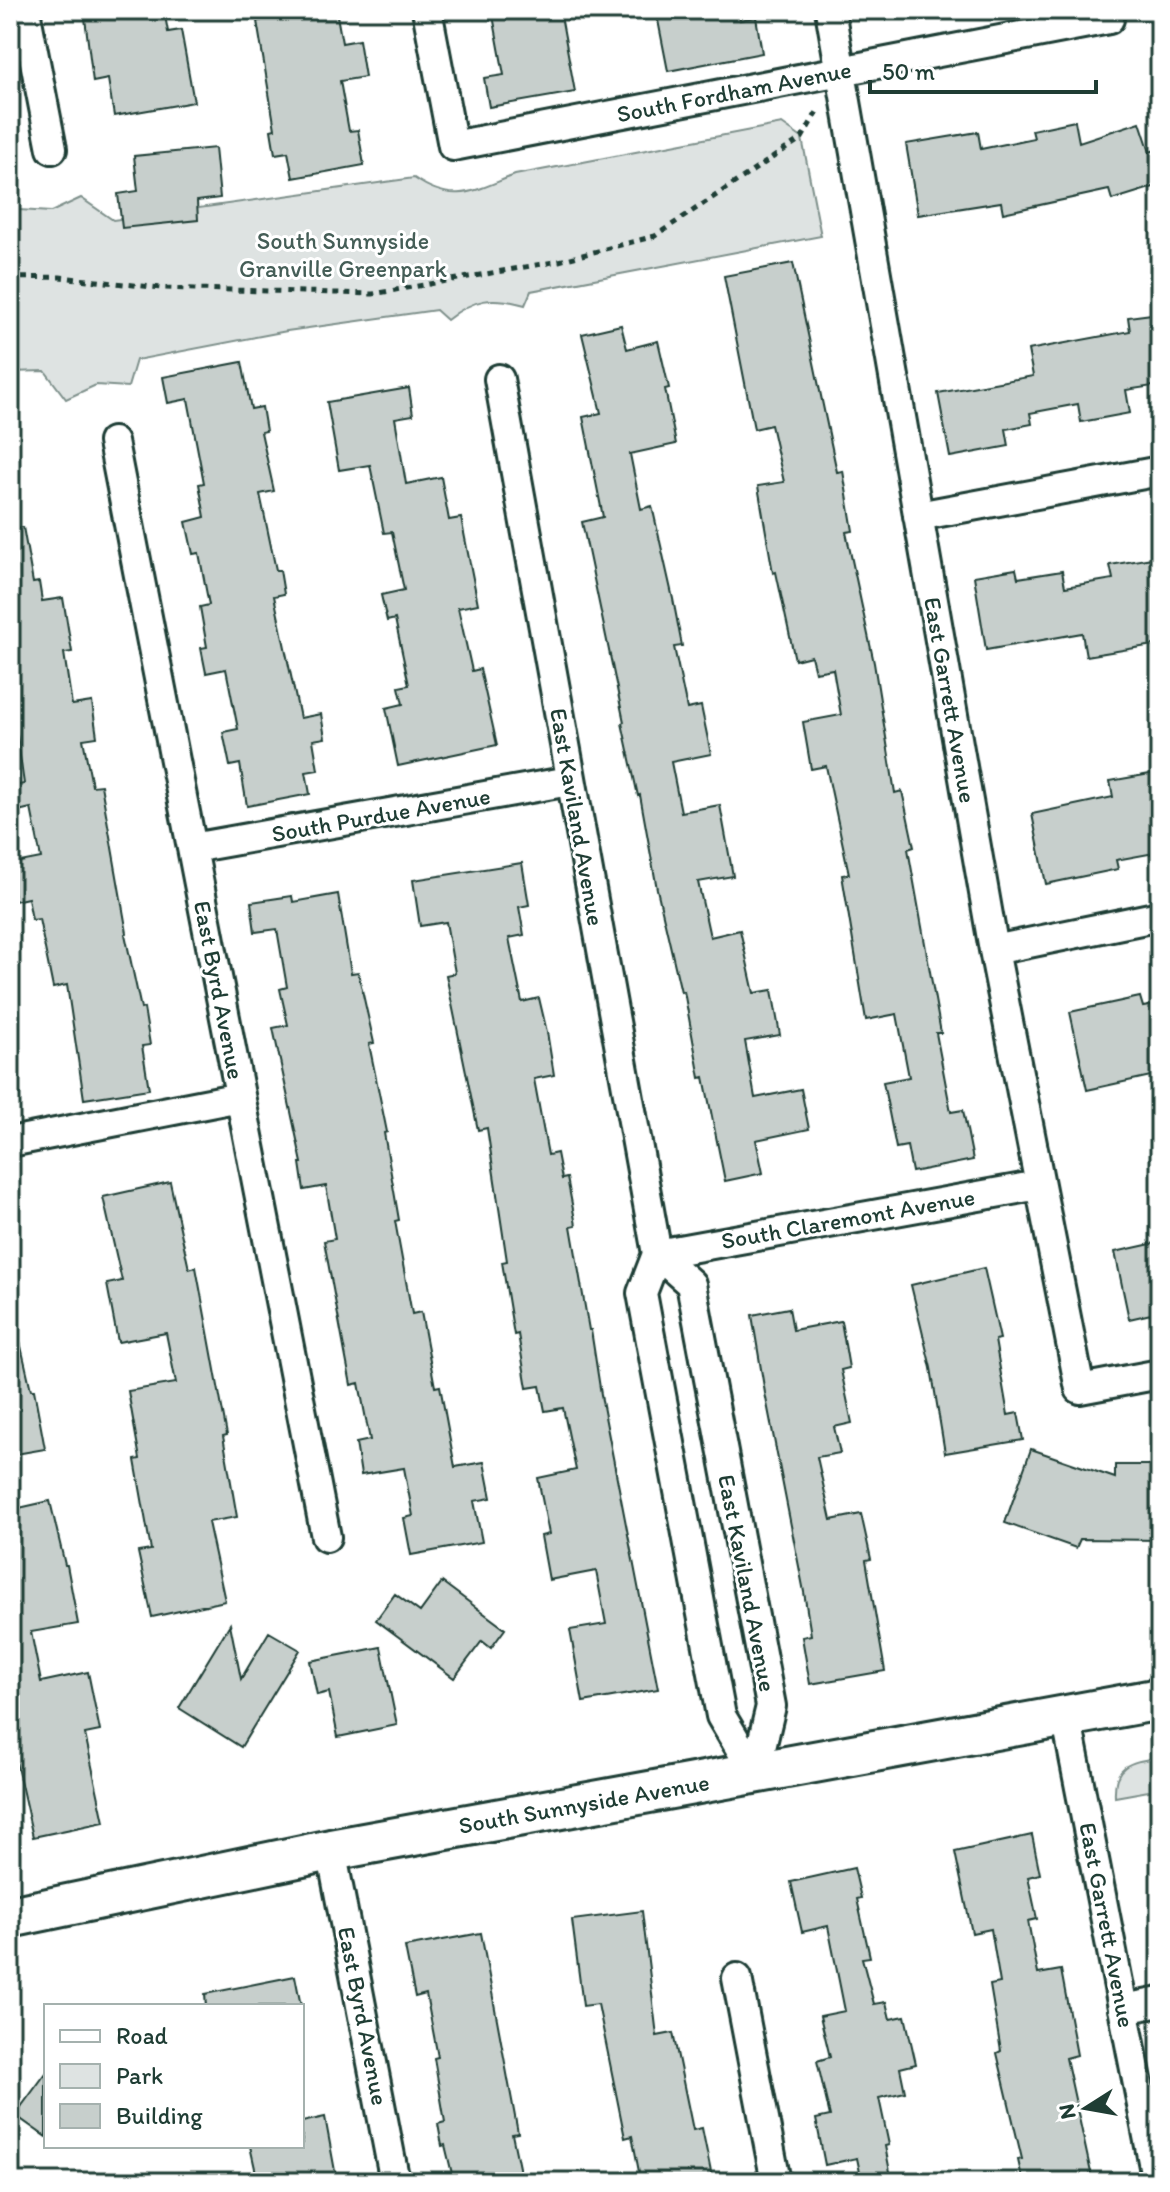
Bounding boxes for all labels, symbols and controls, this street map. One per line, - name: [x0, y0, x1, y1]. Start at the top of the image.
- scale bar: [870, 44, 1096, 94]
- street label: South Fordham Avenue: [614, 55, 854, 128]
- text: 50 m: [882, 57, 935, 86]
- park label: South Sunnyside Granville Greenpark: [239, 226, 448, 283]
- street label: East Garrett Avenue: [918, 595, 983, 805]
- street label: East Kaviland Avenue: [544, 706, 611, 928]
- street label: South Purdue Avenue: [269, 781, 493, 848]
- street label: East Byrd Avenue: [188, 898, 251, 1082]
- street label: South Claremont Avenue: [719, 1182, 977, 1255]
- street label: East Kaviland Avenue: [712, 1472, 783, 1694]
- street label: South Sunnyside Avenue: [456, 1767, 712, 1840]
- street label: East Garrett Avenue: [1073, 1820, 1142, 2030]
- street label: East Byrd Avenue: [332, 1924, 395, 2108]
- legend: [44, 2004, 304, 2148]
- text: Road: [116, 2021, 168, 2050]
- text: Park: [116, 2061, 163, 2090]
- north arrow: [1046, 2068, 1126, 2148]
- text: Building: [116, 2101, 203, 2130]
- text: N: [1052, 2102, 1082, 2122]

